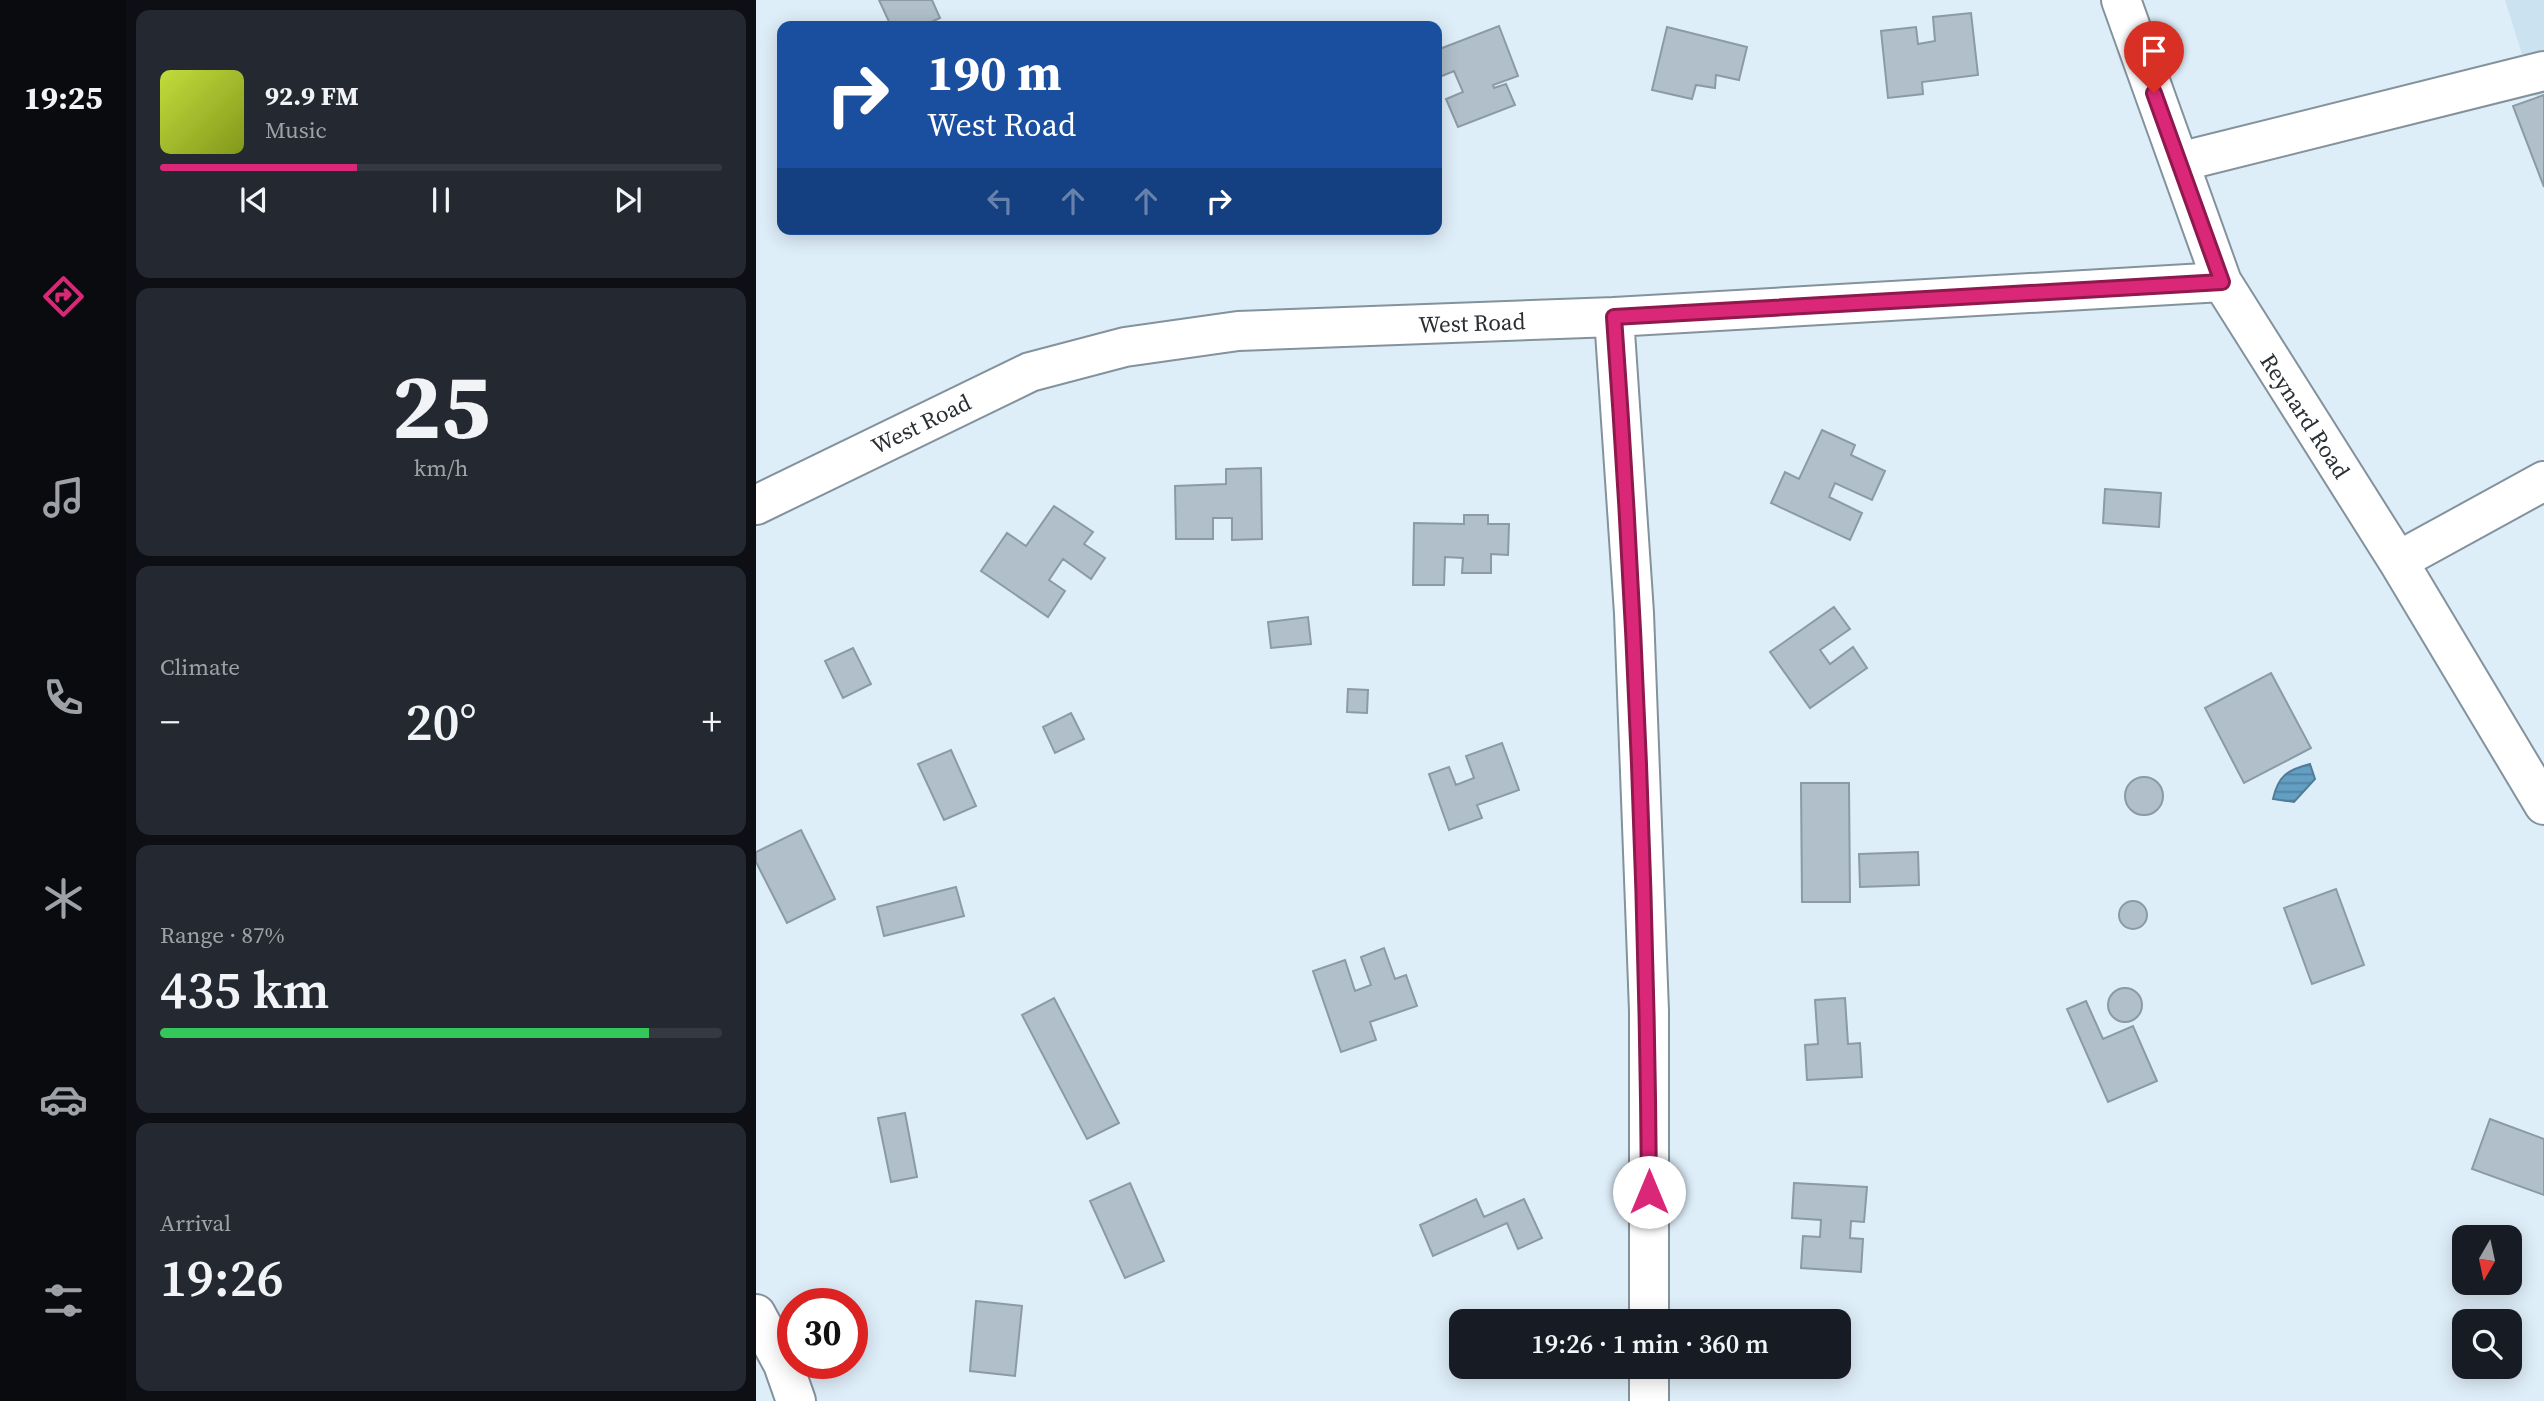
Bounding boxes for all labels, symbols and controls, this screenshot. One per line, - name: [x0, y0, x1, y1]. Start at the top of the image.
- pin: [2124, 21, 2184, 93]
- icon: arrive: [2135, 32, 2173, 70]
- text: 190 m: [927, 39, 1062, 106]
- icon: right: [812, 49, 903, 140]
- text: 19:25: [24, 76, 102, 120]
- text: 92.9 FM: [265, 78, 359, 114]
- text: West Road: [927, 103, 1076, 147]
- text: Music: [265, 114, 327, 146]
- icon: previous: [235, 181, 273, 219]
- icon: pause: [422, 181, 460, 219]
- icon: next: [609, 181, 647, 219]
- icon: left: [981, 182, 1019, 220]
- icon: ahead: [1054, 182, 1092, 220]
- icon: ahead: [1127, 182, 1165, 220]
- icon: right: [1200, 182, 1238, 220]
- icon: directions: [39, 272, 88, 321]
- street label: West Road: [1418, 305, 1526, 341]
- text: 25: [392, 344, 490, 468]
- street label: Reynard Road: [2252, 347, 2358, 485]
- street label: West Road: [866, 386, 976, 462]
- text: km/h: [414, 452, 468, 484]
- icon: music: [39, 473, 88, 522]
- text: Climate: [160, 651, 240, 683]
- icon: phone: [39, 673, 88, 722]
- text: 20°: [405, 686, 477, 757]
- text: −: [160, 696, 180, 748]
- text: +: [702, 696, 722, 748]
- icon: climate: [39, 874, 88, 923]
- text: Range · 87%: [160, 919, 285, 951]
- text: 435 km: [160, 954, 329, 1025]
- icon: car: [39, 1075, 88, 1124]
- position arrow: [1612, 1155, 1686, 1229]
- text: Arrival: [160, 1207, 231, 1239]
- north arrow: [2452, 1225, 2522, 1295]
- map controls: [2452, 1225, 2522, 1379]
- text: 19:26: [160, 1242, 284, 1313]
- icon: filters: [39, 1276, 88, 1325]
- speed limit sign: 30: [777, 1288, 868, 1379]
- button: search: [2452, 1309, 2522, 1379]
- text: 19:26 · 1 min · 360 m: [1531, 1326, 1769, 1362]

